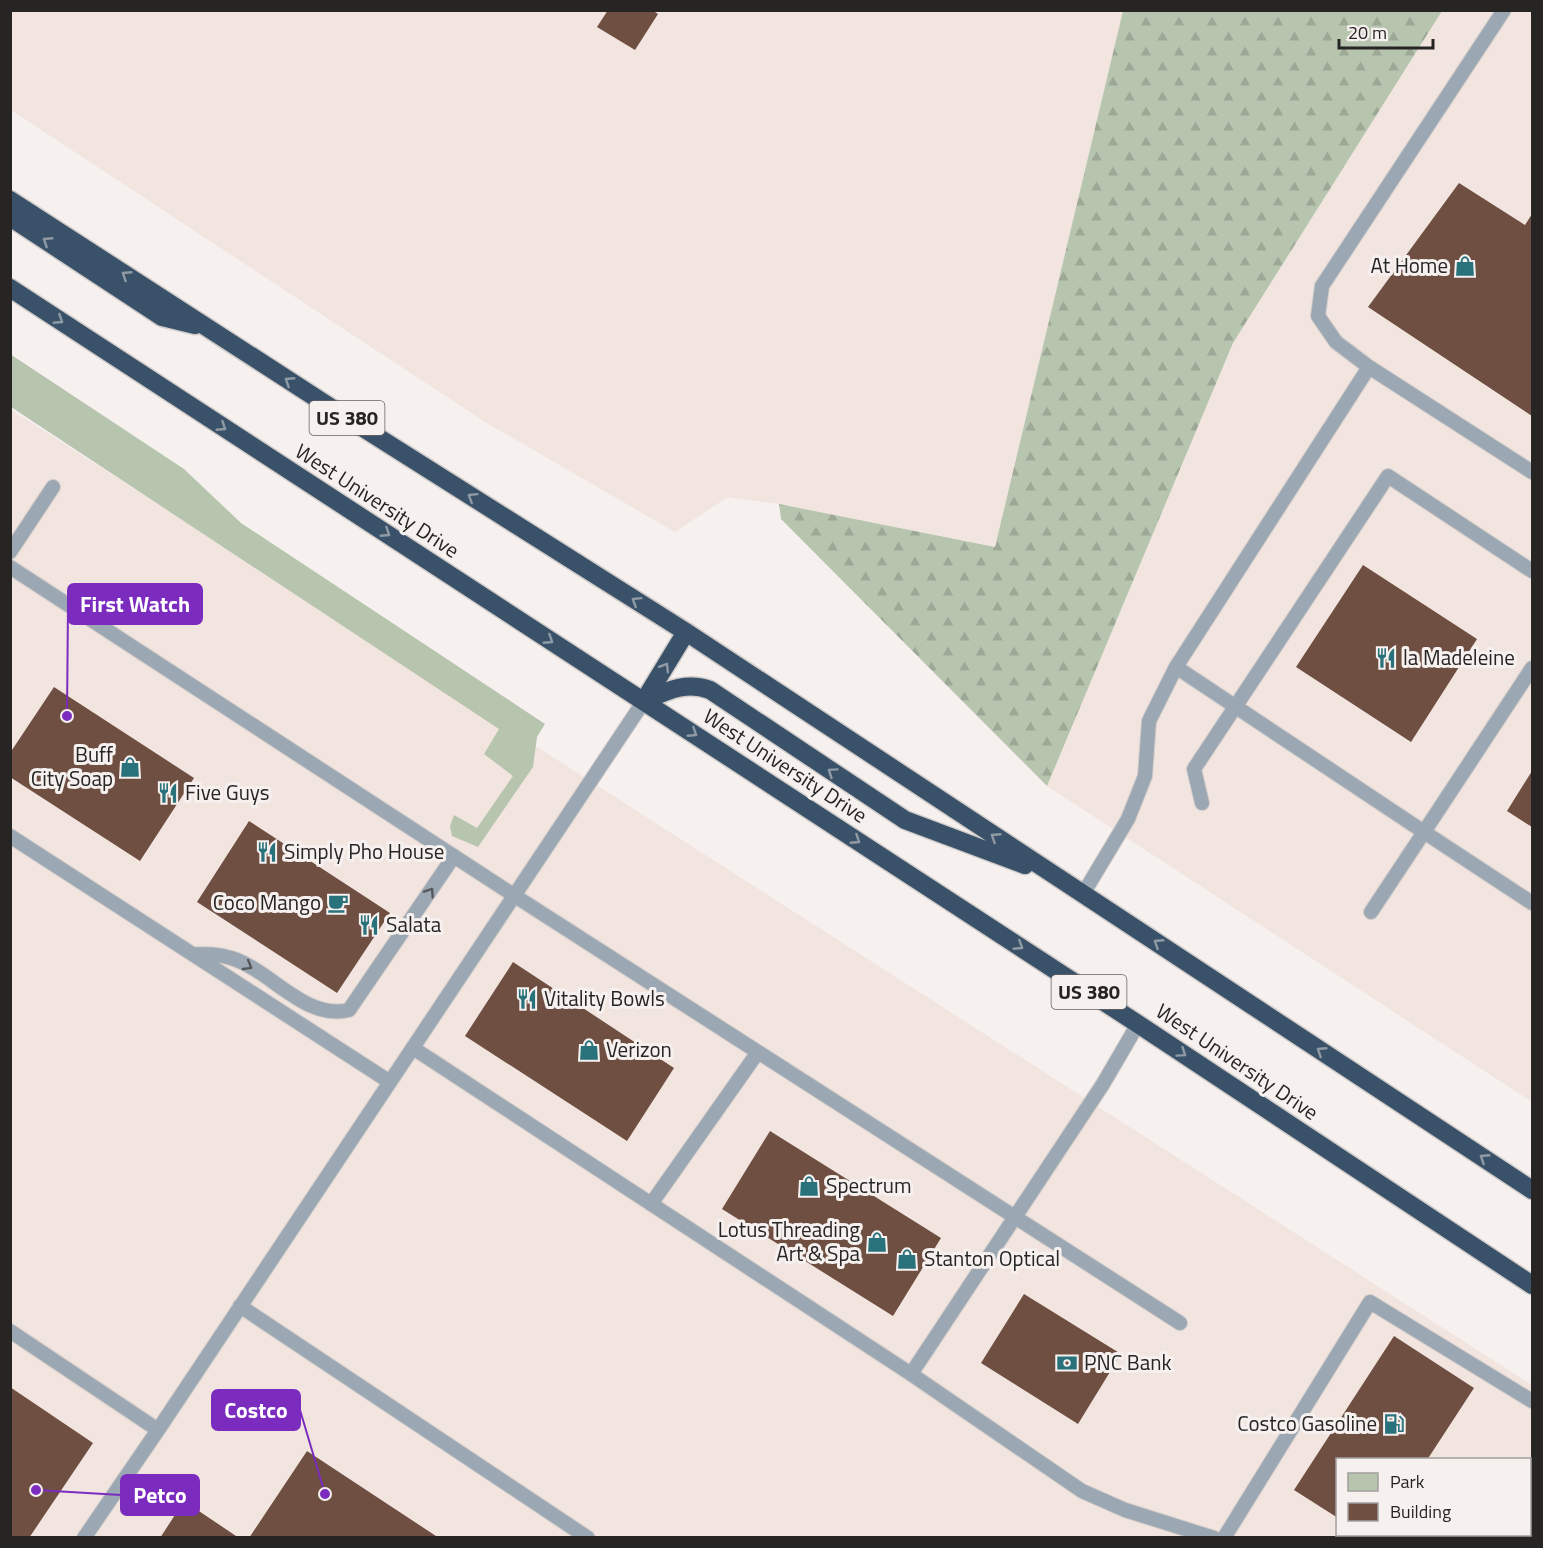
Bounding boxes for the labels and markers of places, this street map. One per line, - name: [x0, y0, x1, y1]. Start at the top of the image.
- place label: At Home: [1370, 249, 1448, 281]
- shop icon: At Home: [1453, 254, 1477, 278]
- callout: First Watch: [68, 584, 202, 624]
- place label: la Madeleine: [1403, 641, 1515, 673]
- restaurant icon: la Madeleine: [1374, 646, 1398, 670]
- place label: Buff City Soap: [31, 738, 113, 794]
- shop icon: Buff City Soap: [118, 755, 142, 779]
- place label: Five Guys: [185, 776, 270, 808]
- restaurant icon: Five Guys: [156, 781, 180, 805]
- place label: Simply Pho House: [284, 835, 444, 867]
- restaurant icon: Simply Pho House: [255, 840, 279, 864]
- place label: Coco Mango: [213, 886, 321, 918]
- cafe icon: Coco Mango: [326, 891, 350, 915]
- place label: Salata: [386, 908, 442, 940]
- restaurant icon: Salata: [357, 913, 381, 937]
- place label: Vitality Bowls: [544, 982, 665, 1014]
- restaurant icon: Vitality Bowls: [515, 987, 539, 1011]
- place label: Verizon: [606, 1033, 672, 1065]
- shop icon: Verizon: [577, 1038, 601, 1062]
- place label: Spectrum: [826, 1169, 912, 1201]
- shop icon: Spectrum: [797, 1174, 821, 1198]
- place label: Lotus Threading Art & Spa: [718, 1213, 860, 1269]
- shop icon: Lotus Threading Art & Spa: [865, 1230, 889, 1254]
- place label: Stanton Optical: [924, 1242, 1060, 1274]
- shop icon: Stanton Optical: [895, 1247, 919, 1271]
- place label: PNC Bank: [1084, 1346, 1172, 1378]
- bank icon: PNC Bank: [1055, 1351, 1079, 1375]
- callout: Costco: [212, 1390, 300, 1430]
- place label: Costco Gasoline: [1237, 1407, 1377, 1439]
- fuel station icon: Costco Gasoline: [1382, 1412, 1406, 1436]
- callout: Petco: [121, 1475, 199, 1515]

